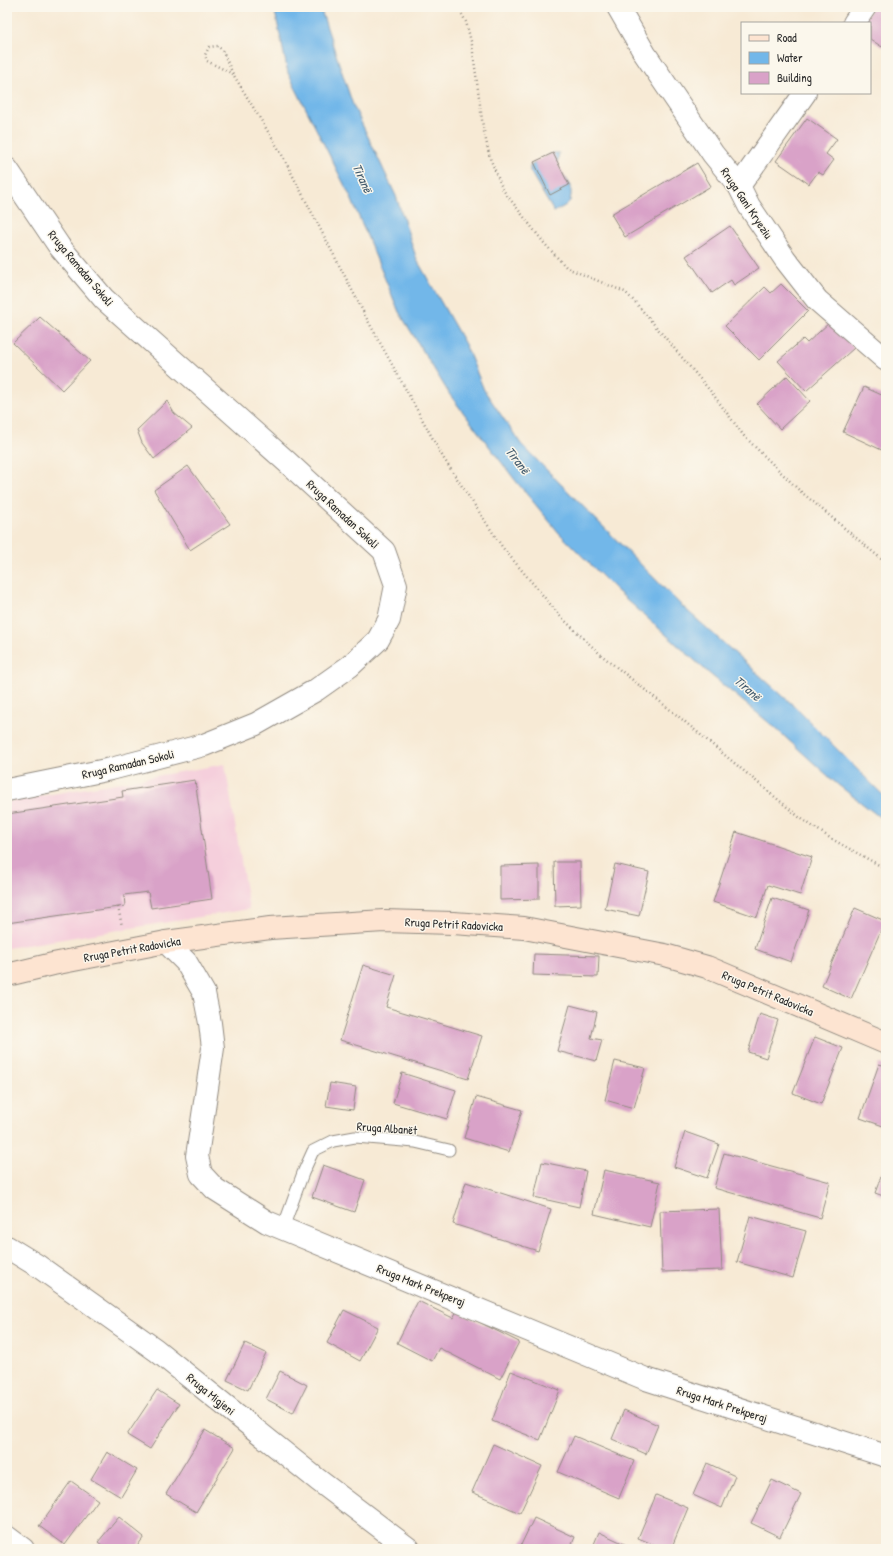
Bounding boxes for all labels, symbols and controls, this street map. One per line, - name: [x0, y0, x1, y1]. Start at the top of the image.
- legend: [741, 22, 871, 94]
- text: Road: [777, 29, 797, 46]
- text: Water: [777, 49, 803, 66]
- text: Building: [777, 69, 812, 86]
- water label: Tiranë: [349, 161, 378, 197]
- street label: Rruga Gani Kryeziu: [717, 164, 777, 242]
- street label: Rruga Ramadan Sokoli: [44, 226, 118, 310]
- water label: Tiranë: [502, 443, 535, 479]
- street label: Rruga Ramadan Sokoli: [303, 476, 383, 552]
- water label: Tiranë: [731, 671, 767, 706]
- street label: Rruga Ramadan Sokoli: [80, 745, 176, 783]
- street label: Rruga Petrit Radovicka: [405, 913, 504, 935]
- street label: Rruga Petrit Radovicka: [82, 932, 182, 966]
- street label: Rruga Petrit Radovicka: [720, 966, 817, 1020]
- street label: Rruga Albanët: [356, 1117, 419, 1139]
- street label: Rruga Mark Prekperaj: [374, 1259, 468, 1311]
- street label: Rruga Migjeni: [183, 1369, 239, 1419]
- street label: Rruga Mark Prekperaj: [675, 1381, 770, 1427]

